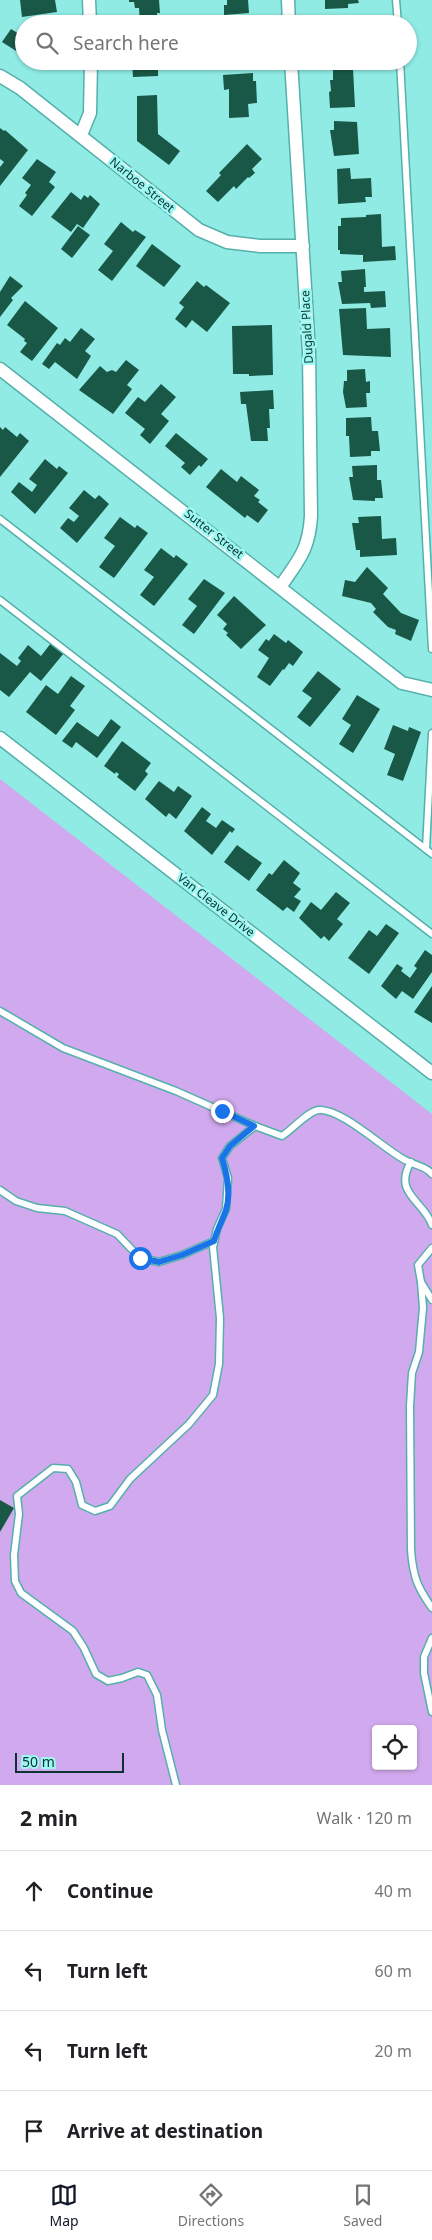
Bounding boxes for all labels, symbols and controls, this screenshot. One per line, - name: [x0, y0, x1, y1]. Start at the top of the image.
- search box: [15, 15, 417, 70]
- icon: search: [33, 29, 61, 57]
- text: Search here: [73, 30, 179, 56]
- street label: Narboe Street: [106, 153, 179, 216]
- street label: Dugald Place: [296, 290, 317, 364]
- street label: Sutter Street: [181, 505, 248, 563]
- street label: Van Cleave Drive: [174, 869, 259, 940]
- route end: [211, 1100, 234, 1123]
- route start: [129, 1247, 152, 1270]
- map controls: [372, 1725, 417, 1770]
- button: locate: [372, 1725, 417, 1770]
- scale bar: [15, 1750, 124, 1773]
- text: 50 m: [22, 1752, 55, 1771]
- text: 2 min: [20, 1804, 78, 1832]
- text: Walk · 120 m: [317, 1807, 412, 1829]
- icon: ahead: [20, 1877, 48, 1905]
- text: Continue: [67, 1878, 153, 1904]
- text: 40 m: [375, 1880, 412, 1902]
- icon: left: [20, 1957, 48, 1985]
- text: Turn left: [67, 1958, 148, 1984]
- text: 60 m: [375, 1960, 412, 1982]
- icon: left: [20, 2037, 48, 2065]
- text: Turn left: [67, 2038, 148, 2064]
- text: 20 m: [375, 2040, 412, 2062]
- icon: arrive: [20, 2117, 48, 2145]
- text: Arrive at destination: [67, 2118, 263, 2144]
- tab: Map: [50, 2181, 79, 2230]
- tab: Directions: [178, 2181, 244, 2230]
- tab: Saved: [343, 2181, 382, 2230]

